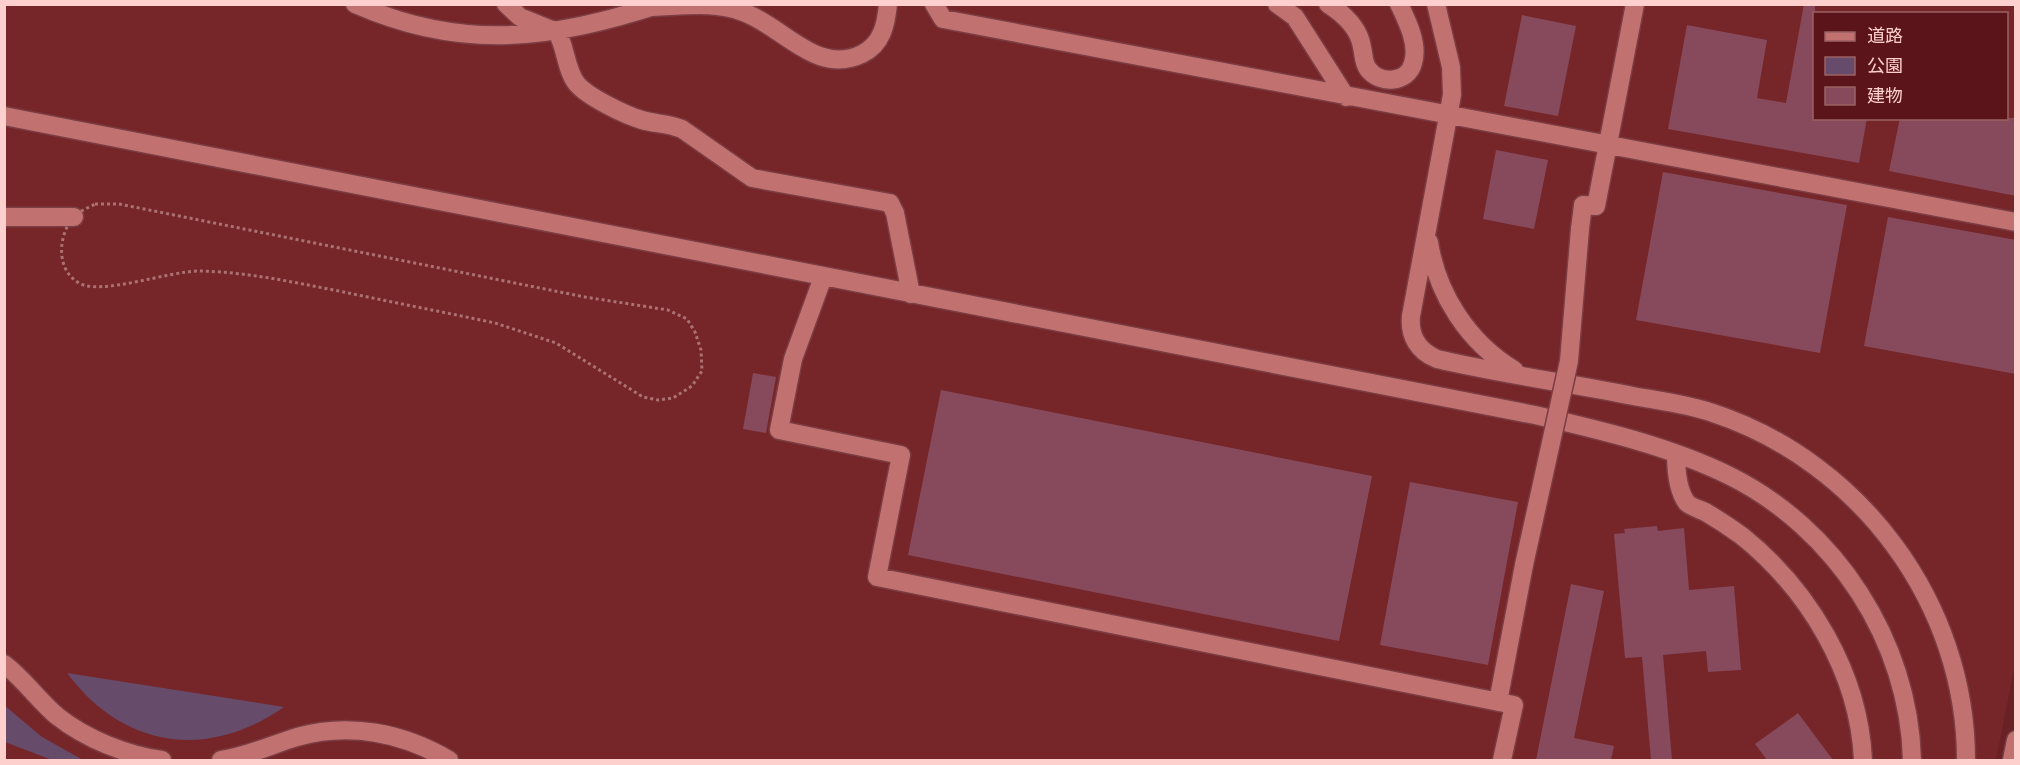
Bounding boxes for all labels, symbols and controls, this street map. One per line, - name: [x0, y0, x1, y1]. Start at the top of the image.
- legend: [1813, 12, 2008, 120]
- text: 道路: [1867, 26, 1903, 47]
- text: 公園: [1867, 56, 1903, 77]
- text: 建物: [1867, 86, 1903, 107]

